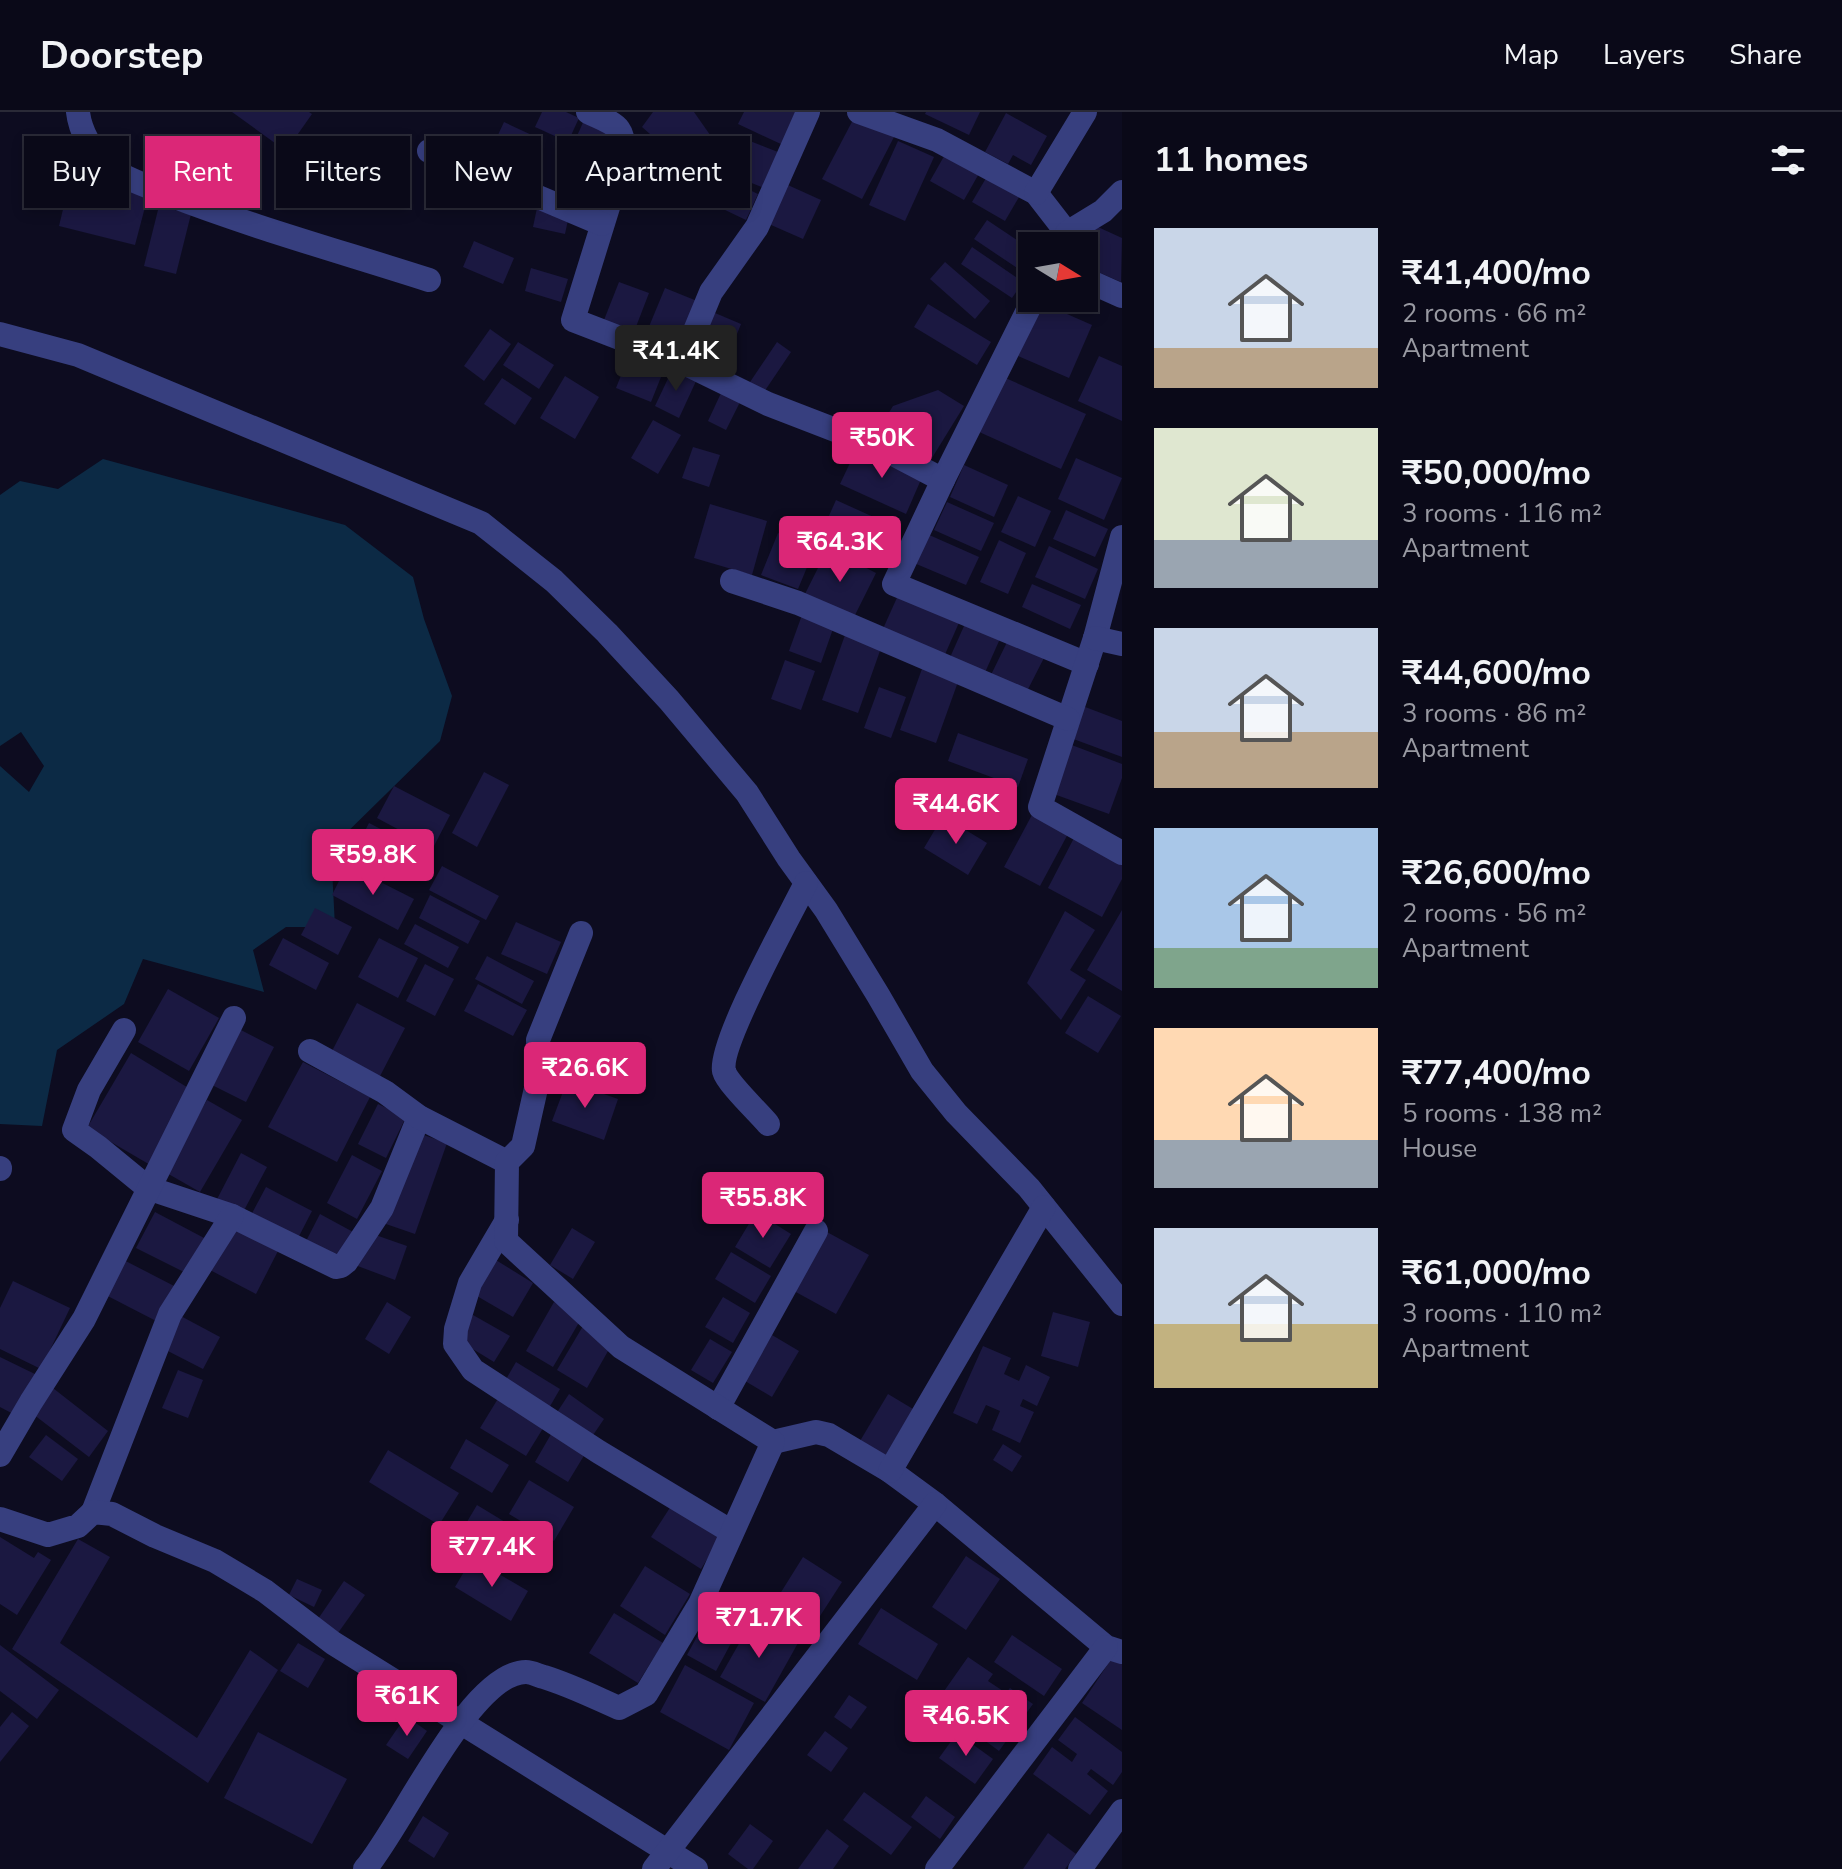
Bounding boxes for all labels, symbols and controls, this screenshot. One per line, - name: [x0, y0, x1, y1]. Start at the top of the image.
- text: Doorstep: [40, 30, 204, 81]
- text: Map: [1504, 36, 1559, 74]
- text: Layers: [1603, 36, 1685, 74]
- text: Share: [1729, 36, 1802, 74]
- chip: Buy: [24, 136, 129, 208]
- chip: Rent: [145, 136, 260, 208]
- chip: Filters: [276, 136, 410, 208]
- chip: New: [426, 136, 541, 208]
- chip: Apartment: [557, 136, 750, 208]
- text: 11 homes: [1154, 137, 1308, 183]
- icon: filters: [1766, 138, 1810, 182]
- north arrow: [1018, 232, 1098, 312]
- map controls: [1018, 232, 1098, 312]
- text: ₹41,400/mo: [1402, 250, 1591, 296]
- icon: home: [1218, 260, 1314, 356]
- text: 2 rooms · 66 m²: [1402, 296, 1586, 331]
- pin: ₹41.4K: [611, 325, 741, 393]
- text: Apartment: [1402, 331, 1529, 366]
- text: ₹41.4K: [633, 333, 719, 368]
- pin: ₹50K: [835, 412, 929, 480]
- text: ₹50K: [850, 420, 914, 455]
- text: ₹50,000/mo: [1402, 450, 1591, 496]
- icon: home: [1218, 460, 1314, 556]
- text: 3 rooms · 116 m²: [1402, 496, 1602, 531]
- pin: ₹64.3K: [775, 516, 905, 584]
- text: ₹64.3K: [797, 524, 883, 559]
- text: Apartment: [1402, 531, 1529, 566]
- text: ₹44,600/mo: [1402, 650, 1591, 696]
- icon: home: [1218, 660, 1314, 756]
- text: 3 rooms · 86 m²: [1402, 696, 1586, 731]
- text: Apartment: [1402, 731, 1529, 766]
- pin: ₹44.6K: [891, 778, 1021, 846]
- text: ₹44.6K: [913, 786, 999, 821]
- pin: ₹59.8K: [308, 829, 438, 897]
- text: ₹59.8K: [330, 837, 416, 872]
- text: ₹26,600/mo: [1402, 850, 1591, 896]
- icon: home: [1218, 860, 1314, 956]
- text: 2 rooms · 56 m²: [1402, 896, 1586, 931]
- text: Apartment: [1402, 931, 1529, 966]
- pin: ₹26.6K: [520, 1042, 650, 1110]
- text: ₹26.6K: [542, 1050, 628, 1085]
- text: ₹77,400/mo: [1402, 1050, 1591, 1096]
- icon: home: [1218, 1060, 1314, 1156]
- text: 5 rooms · 138 m²: [1402, 1096, 1602, 1131]
- text: House: [1402, 1131, 1477, 1166]
- pin: ₹55.8K: [698, 1172, 828, 1240]
- text: ₹55.8K: [720, 1180, 806, 1215]
- text: ₹61,000/mo: [1402, 1250, 1591, 1296]
- icon: home: [1218, 1260, 1314, 1356]
- text: 3 rooms · 110 m²: [1402, 1296, 1602, 1331]
- text: Apartment: [1402, 1331, 1529, 1366]
- pin: ₹77.4K: [427, 1521, 557, 1589]
- text: ₹77.4K: [449, 1529, 535, 1564]
- pin: ₹71.7K: [694, 1592, 824, 1660]
- text: ₹71.7K: [716, 1600, 802, 1635]
- pin: ₹61K: [360, 1670, 454, 1738]
- text: ₹61K: [375, 1678, 439, 1713]
- pin: ₹46.5K: [901, 1690, 1031, 1758]
- text: ₹46.5K: [923, 1698, 1009, 1733]

